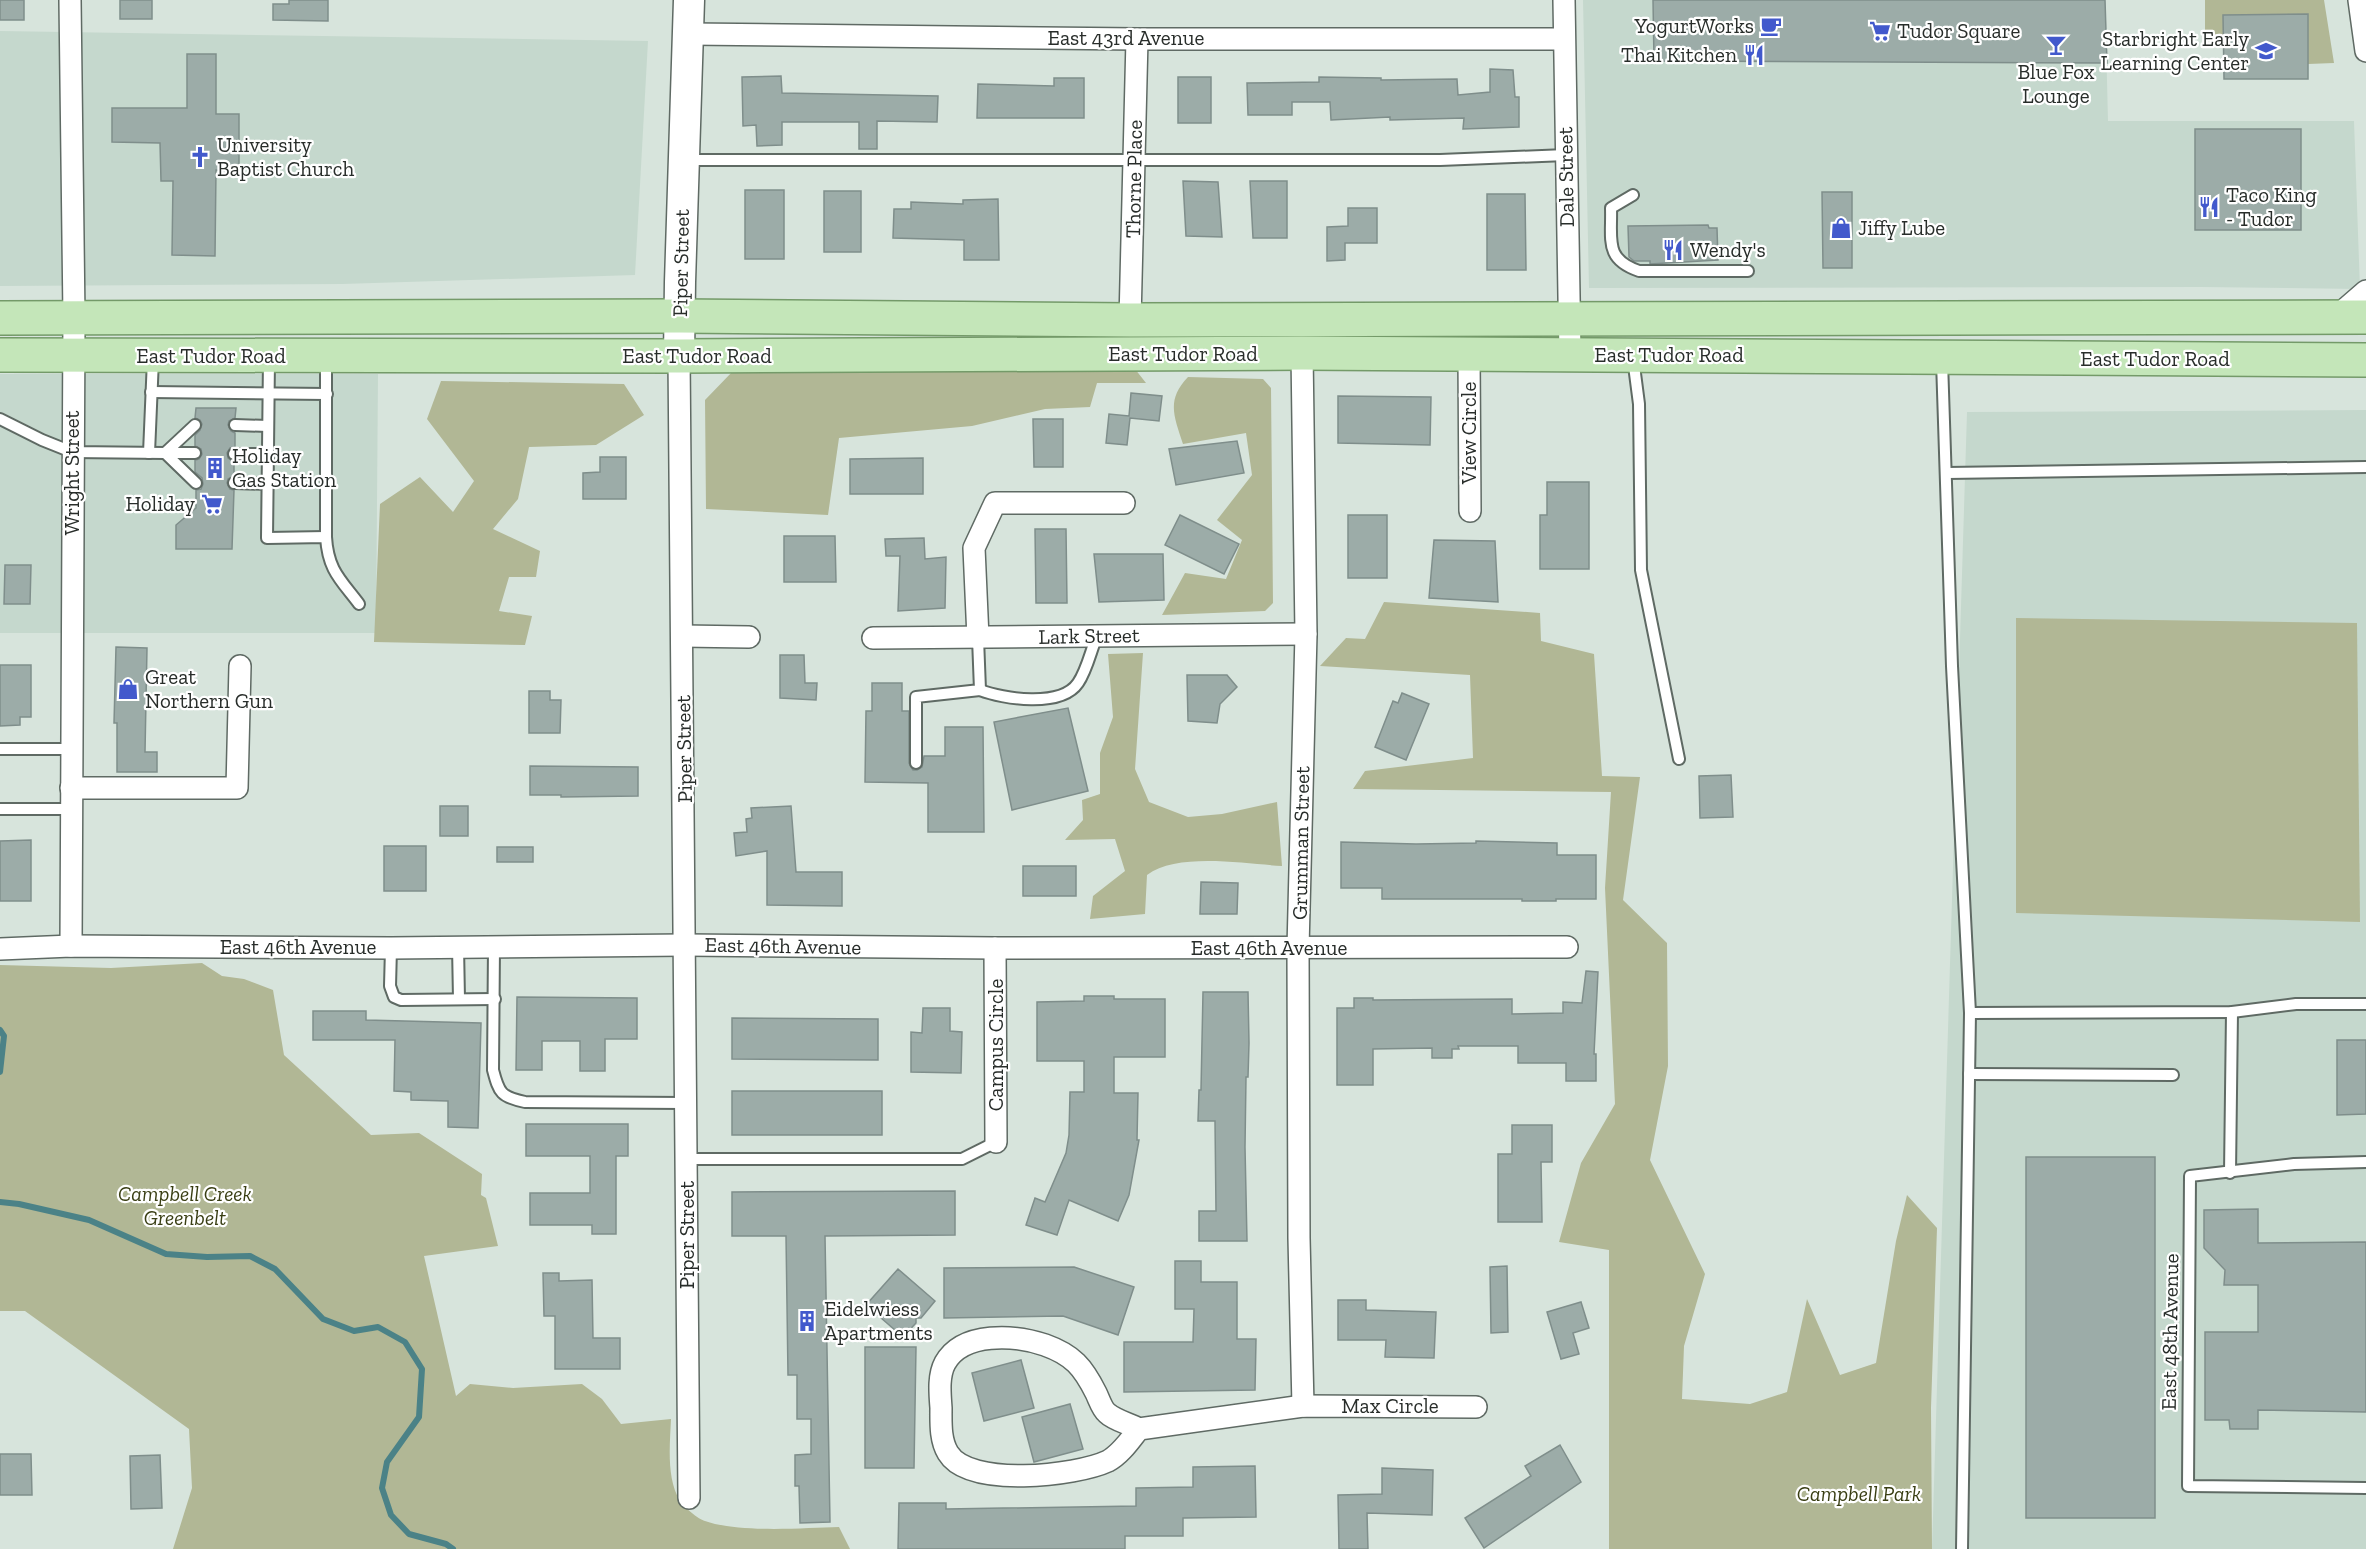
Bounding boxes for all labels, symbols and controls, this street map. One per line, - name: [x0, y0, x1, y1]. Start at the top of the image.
- place label: YogurtWorks: [1634, 13, 1754, 38]
- cafe icon: YogurtWorks: [1759, 14, 1783, 38]
- place label: Tudor Square: [1897, 18, 2021, 43]
- supermarket icon: Tudor Square: [1868, 19, 1892, 43]
- street label: East 43rd Avenue: [1048, 25, 1205, 50]
- place label: Starbright Early Learning Center: [2101, 26, 2249, 75]
- bar icon: Blue Fox Lounge: [2044, 33, 2068, 57]
- school or university icon: Starbright Early Learning Center: [2254, 39, 2278, 63]
- place label: Thai Kitchen: [1621, 42, 1737, 67]
- restaurant icon: Thai Kitchen: [1742, 43, 1766, 67]
- place label: Blue Fox Lounge: [2017, 59, 2095, 108]
- street label: Thorne Place: [1120, 119, 1147, 238]
- street label: Dale Street: [1552, 126, 1579, 227]
- place label: University Baptist Church: [217, 132, 354, 181]
- church icon: University Baptist Church: [188, 145, 212, 169]
- place label: Taco King - Tudor: [2226, 182, 2317, 231]
- restaurant icon: Taco King - Tudor: [2197, 195, 2221, 219]
- street label: Piper Street: [667, 209, 694, 317]
- place label: Jiffy Lube: [1858, 215, 1945, 240]
- shop icon: Jiffy Lube: [1829, 216, 1853, 240]
- place label: Wendy's: [1690, 237, 1766, 262]
- restaurant icon: Wendy's: [1661, 238, 1685, 262]
- street label: East Tudor Road: [1108, 341, 1258, 366]
- street label: East Tudor Road: [1594, 342, 1744, 367]
- street label: East Tudor Road: [136, 343, 286, 368]
- street label: East Tudor Road: [622, 343, 772, 368]
- street label: East Tudor Road: [2080, 346, 2230, 371]
- street label: View Circle: [1456, 382, 1481, 485]
- street label: Wright Street: [59, 410, 84, 535]
- place label: Holiday Gas Station: [232, 443, 336, 492]
- building icon: Holiday Gas Station: [203, 456, 227, 480]
- place label: Holiday: [125, 491, 195, 516]
- supermarket icon: Holiday: [200, 492, 224, 516]
- street label: Lark Street: [1038, 622, 1140, 649]
- place label: Great Northern Gun: [145, 664, 273, 713]
- shop icon: Great Northern Gun: [116, 677, 140, 701]
- street label: Piper Street: [670, 695, 697, 803]
- street label: Grumman Street: [1287, 766, 1314, 920]
- street label: East 46th Avenue: [704, 932, 862, 959]
- street label: East 46th Avenue: [220, 934, 376, 959]
- street label: East 46th Avenue: [1191, 935, 1347, 960]
- street label: Campus Circle: [983, 979, 1008, 1111]
- park label: Campbell Creek Greenbelt: [118, 1181, 252, 1230]
- street label: Piper Street: [674, 1181, 699, 1289]
- street label: East 48th Avenue: [2156, 1253, 2183, 1411]
- place label: Eidelwiess Apartments: [824, 1296, 933, 1345]
- building icon: Eidelwiess Apartments: [795, 1309, 819, 1333]
- street label: Max Circle: [1341, 1393, 1439, 1418]
- park label: Campbell Park: [1797, 1481, 1921, 1506]

